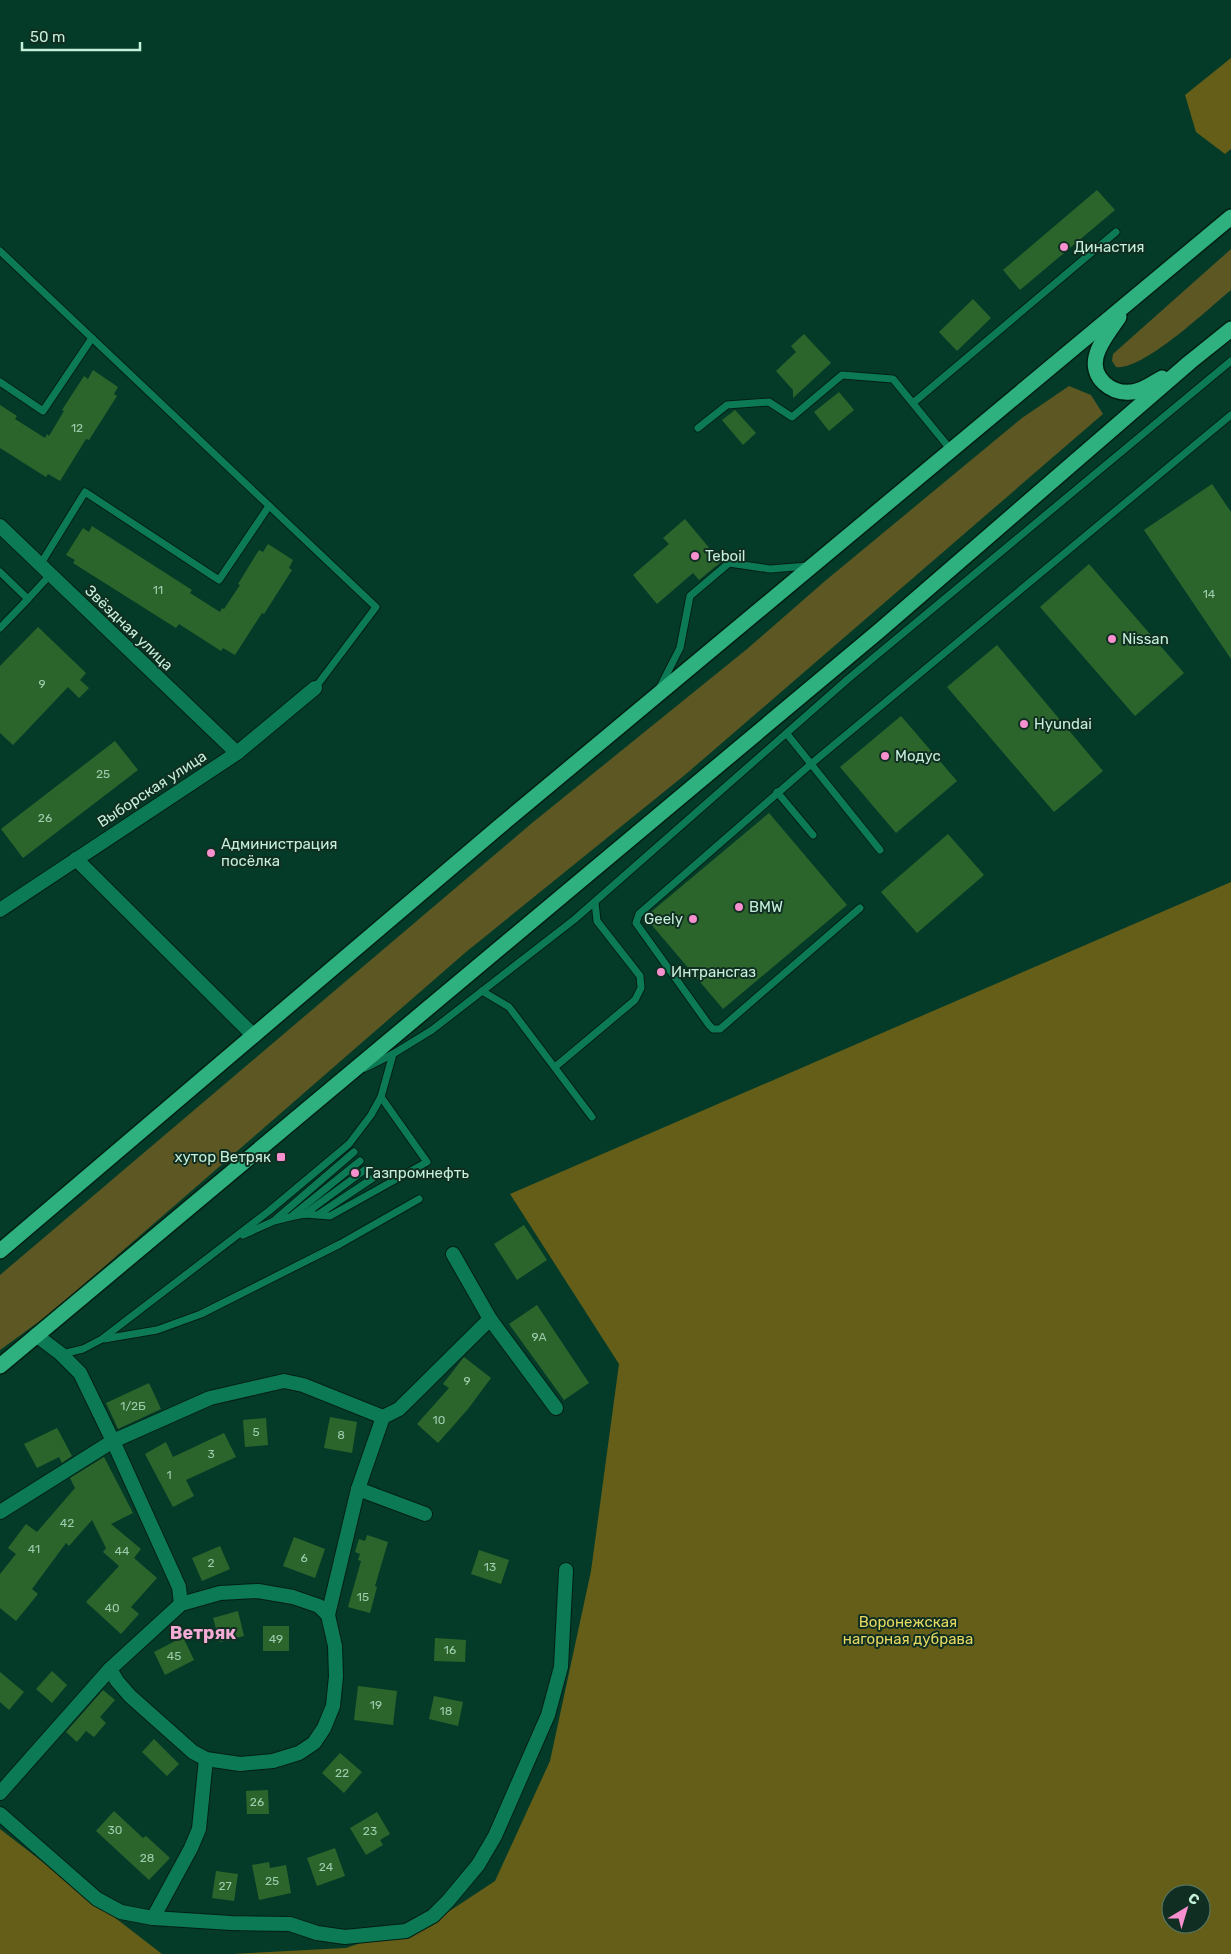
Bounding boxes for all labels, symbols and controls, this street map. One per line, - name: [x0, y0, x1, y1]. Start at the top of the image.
- scale bar: [22, 20, 140, 52]
- text: 50 m: [30, 28, 65, 46]
- place label: Династия: [1074, 238, 1144, 256]
- marker: Династия: [1058, 241, 1070, 253]
- house number: 12: [71, 421, 83, 435]
- place label: Teboil: [705, 547, 745, 565]
- marker: Teboil: [689, 550, 701, 562]
- street label: Звёздная улица: [81, 582, 177, 674]
- house number: 11: [153, 583, 163, 597]
- house number: 14: [1203, 587, 1216, 601]
- place label: Nissan: [1122, 630, 1169, 648]
- marker: Nissan: [1106, 633, 1118, 645]
- house number: 9: [38, 677, 46, 691]
- place label: Hyundai: [1034, 715, 1092, 733]
- marker: Hyundai: [1018, 718, 1030, 730]
- street label: Выборская улица: [94, 747, 210, 831]
- place label: Модус: [895, 747, 941, 765]
- marker: Модус: [879, 750, 891, 762]
- house number: 25: [96, 767, 110, 781]
- house number: 26: [38, 811, 52, 825]
- place label: Администрация посёлка: [221, 835, 337, 870]
- marker: Администрация посёлка: [205, 847, 217, 859]
- place label: BMW: [749, 898, 783, 916]
- marker: BMW: [733, 901, 745, 913]
- place label: Geely: [644, 910, 683, 928]
- marker: Geely: [687, 913, 699, 925]
- place label: Интрансгаз: [671, 963, 756, 981]
- marker: Интрансгаз: [655, 966, 667, 978]
- place label: хутор Ветряк: [175, 1148, 271, 1166]
- marker: хутор Ветряк: [275, 1151, 287, 1163]
- place label: Газпромнефть: [365, 1164, 469, 1182]
- marker: Газпромнефть: [349, 1167, 361, 1179]
- house number: 9А: [531, 1330, 547, 1344]
- house number: 9: [463, 1374, 471, 1388]
- house number: 1/2Б: [120, 1399, 146, 1413]
- house number: 10: [433, 1413, 445, 1427]
- house number: 5: [252, 1425, 260, 1439]
- house number: 8: [337, 1428, 345, 1442]
- house number: 3: [207, 1447, 215, 1461]
- house number: 1: [166, 1468, 172, 1482]
- house number: 42: [60, 1516, 74, 1530]
- house number: 41: [28, 1542, 40, 1556]
- house number: 44: [115, 1544, 130, 1558]
- house number: 6: [300, 1551, 308, 1565]
- house number: 2: [207, 1556, 215, 1570]
- house number: 13: [484, 1560, 496, 1574]
- house number: 15: [357, 1590, 369, 1604]
- house number: 40: [104, 1601, 120, 1615]
- park label: Воронежская нагорная дубрава: [843, 1613, 973, 1648]
- district label: Ветряк: [170, 1622, 236, 1644]
- house number: 49: [269, 1632, 283, 1646]
- house number: 16: [444, 1643, 456, 1657]
- house number: 45: [167, 1649, 181, 1663]
- house number: 19: [370, 1698, 382, 1712]
- house number: 18: [440, 1704, 452, 1718]
- house number: 22: [335, 1766, 349, 1780]
- house number: 26: [250, 1795, 264, 1809]
- house number: 30: [108, 1823, 122, 1837]
- house number: 23: [363, 1824, 377, 1838]
- house number: 28: [140, 1851, 154, 1865]
- house number: 24: [319, 1860, 334, 1874]
- house number: 25: [265, 1874, 279, 1888]
- house number: 27: [218, 1879, 232, 1893]
- north arrow: [1161, 1884, 1211, 1934]
- text: С: [1185, 1889, 1203, 1909]

